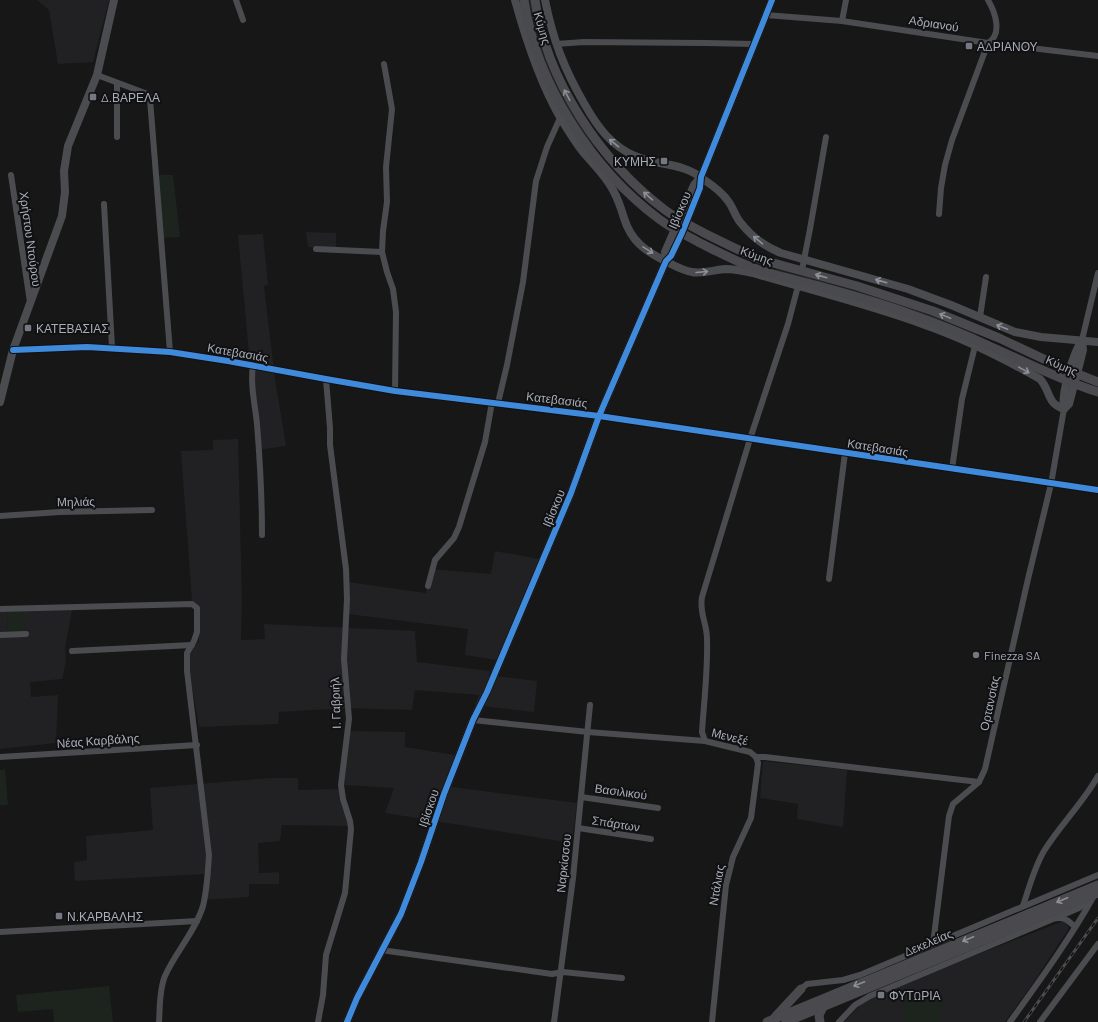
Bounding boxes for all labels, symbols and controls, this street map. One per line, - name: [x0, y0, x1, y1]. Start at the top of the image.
- street label: Κύμης: [531, 10, 554, 47]
- street label: Αδριανού: [908, 12, 960, 35]
- place label: ΑΔΡΙΑΝΟΥ: [977, 39, 1038, 53]
- marker: ΑΔΡΙΑΝΟΥ: [964, 41, 974, 51]
- one-way arrow: [563, 89, 571, 101]
- place label: Δ.ΒΑΡΕΛΑ: [101, 90, 160, 104]
- marker: Δ.ΒΑΡΕΛΑ: [88, 92, 98, 102]
- one-way arrow: [609, 138, 619, 147]
- place label: ΚΥΜΗΣ: [614, 154, 656, 168]
- marker: ΚΥΜΗΣ: [659, 156, 669, 166]
- street label: Ιβίσκου: [665, 189, 694, 231]
- street label: Χρήστου Ντούρου: [16, 191, 45, 287]
- one-way arrow: [643, 191, 653, 201]
- one-way arrow: [753, 236, 764, 245]
- street label: Κύμης: [738, 243, 775, 268]
- one-way arrow: [642, 247, 654, 255]
- one-way arrow: [695, 268, 708, 275]
- one-way arrow: [815, 272, 828, 279]
- one-way arrow: [875, 277, 888, 284]
- one-way arrow: [939, 312, 951, 319]
- place label: ΚΑΤΕΒΑΣΙΑΣ: [36, 321, 109, 335]
- marker: ΚΑΤΕΒΑΣΙΑΣ: [23, 323, 33, 333]
- one-way arrow: [997, 323, 1009, 331]
- street label: Κατεβασιάς: [206, 340, 270, 365]
- street label: Κύμης: [1043, 352, 1080, 379]
- one-way arrow: [1018, 367, 1030, 375]
- street label: Κατεβασιάς: [525, 388, 589, 411]
- street label: Κατεβασιάς: [846, 435, 910, 460]
- street label: Ιβίσκου: [539, 487, 568, 529]
- street label: Μηλιάς: [57, 494, 95, 509]
- place label: Finezza SA: [984, 648, 1040, 662]
- marker: Finezza SA: [971, 650, 981, 660]
- street label: Ορτανσίας: [976, 674, 1003, 732]
- street label: Ι. Γαβριήλ: [327, 677, 344, 729]
- street label: Μενεξέ: [710, 725, 750, 748]
- street label: Νέας Καρβάλης: [56, 730, 140, 751]
- street label: Βασιλικού: [594, 780, 648, 802]
- street label: Ιβίσκου: [415, 787, 442, 829]
- street label: Σπάρτων: [591, 812, 641, 835]
- street label: Ναρκίσσου: [553, 833, 574, 893]
- street label: Ντάλιας: [705, 863, 728, 907]
- one-way arrow: [1056, 896, 1068, 904]
- place label: Ν.ΚΑΡΒΑΛΗΣ: [67, 909, 143, 923]
- marker: Ν.ΚΑΡΒΑΛΗΣ: [54, 911, 64, 921]
- street label: Δεκελείας: [902, 925, 955, 959]
- one-way arrow: [962, 936, 974, 943]
- one-way arrow: [853, 981, 865, 988]
- place label: ΦΥΤΩΡΙΑ: [889, 988, 941, 1002]
- marker: ΦΥΤΩΡΙΑ: [876, 990, 886, 1000]

